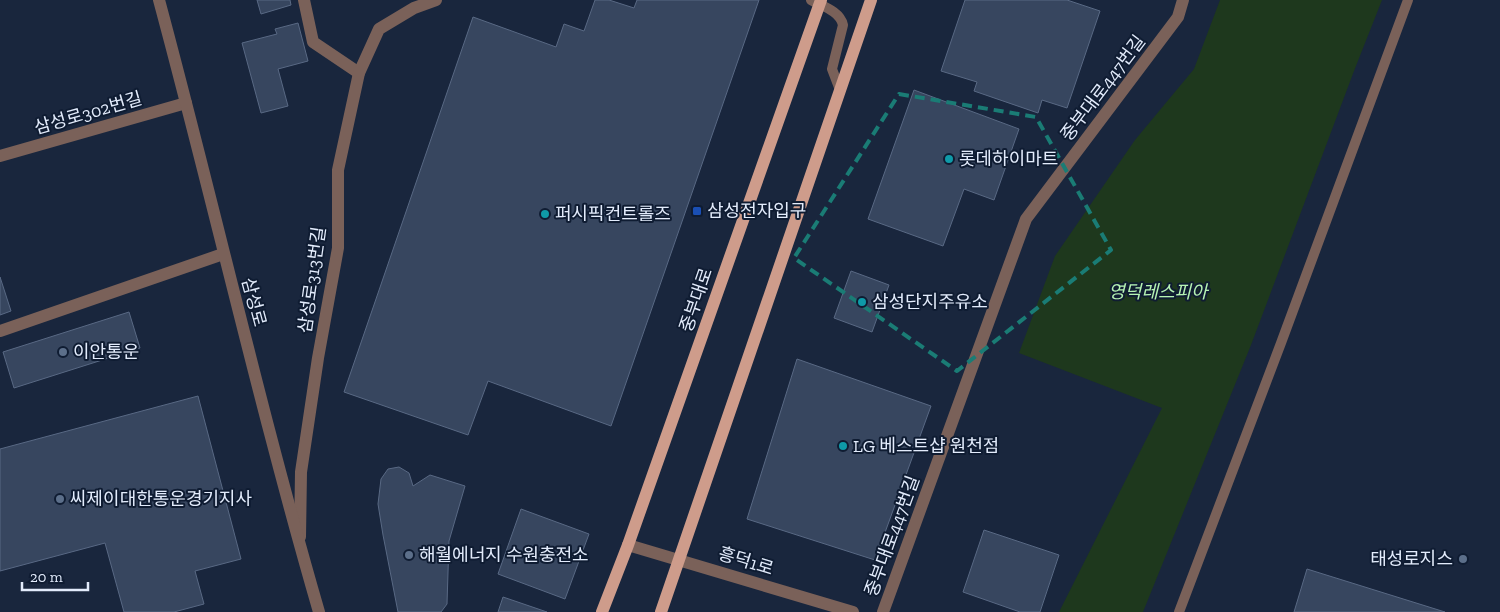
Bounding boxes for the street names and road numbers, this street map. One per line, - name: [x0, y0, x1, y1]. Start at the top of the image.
- street label: 중부대로447번길: [1056, 31, 1150, 145]
- street label: 삼성로302번길: [31, 87, 145, 139]
- street label: 삼성로313번길: [294, 225, 330, 335]
- street label: 중부대로: [675, 265, 717, 335]
- street label: 삼성로: [237, 275, 271, 329]
- street label: 중부대로447번길: [860, 473, 924, 599]
- street label: 흥덕1로: [716, 542, 776, 580]

